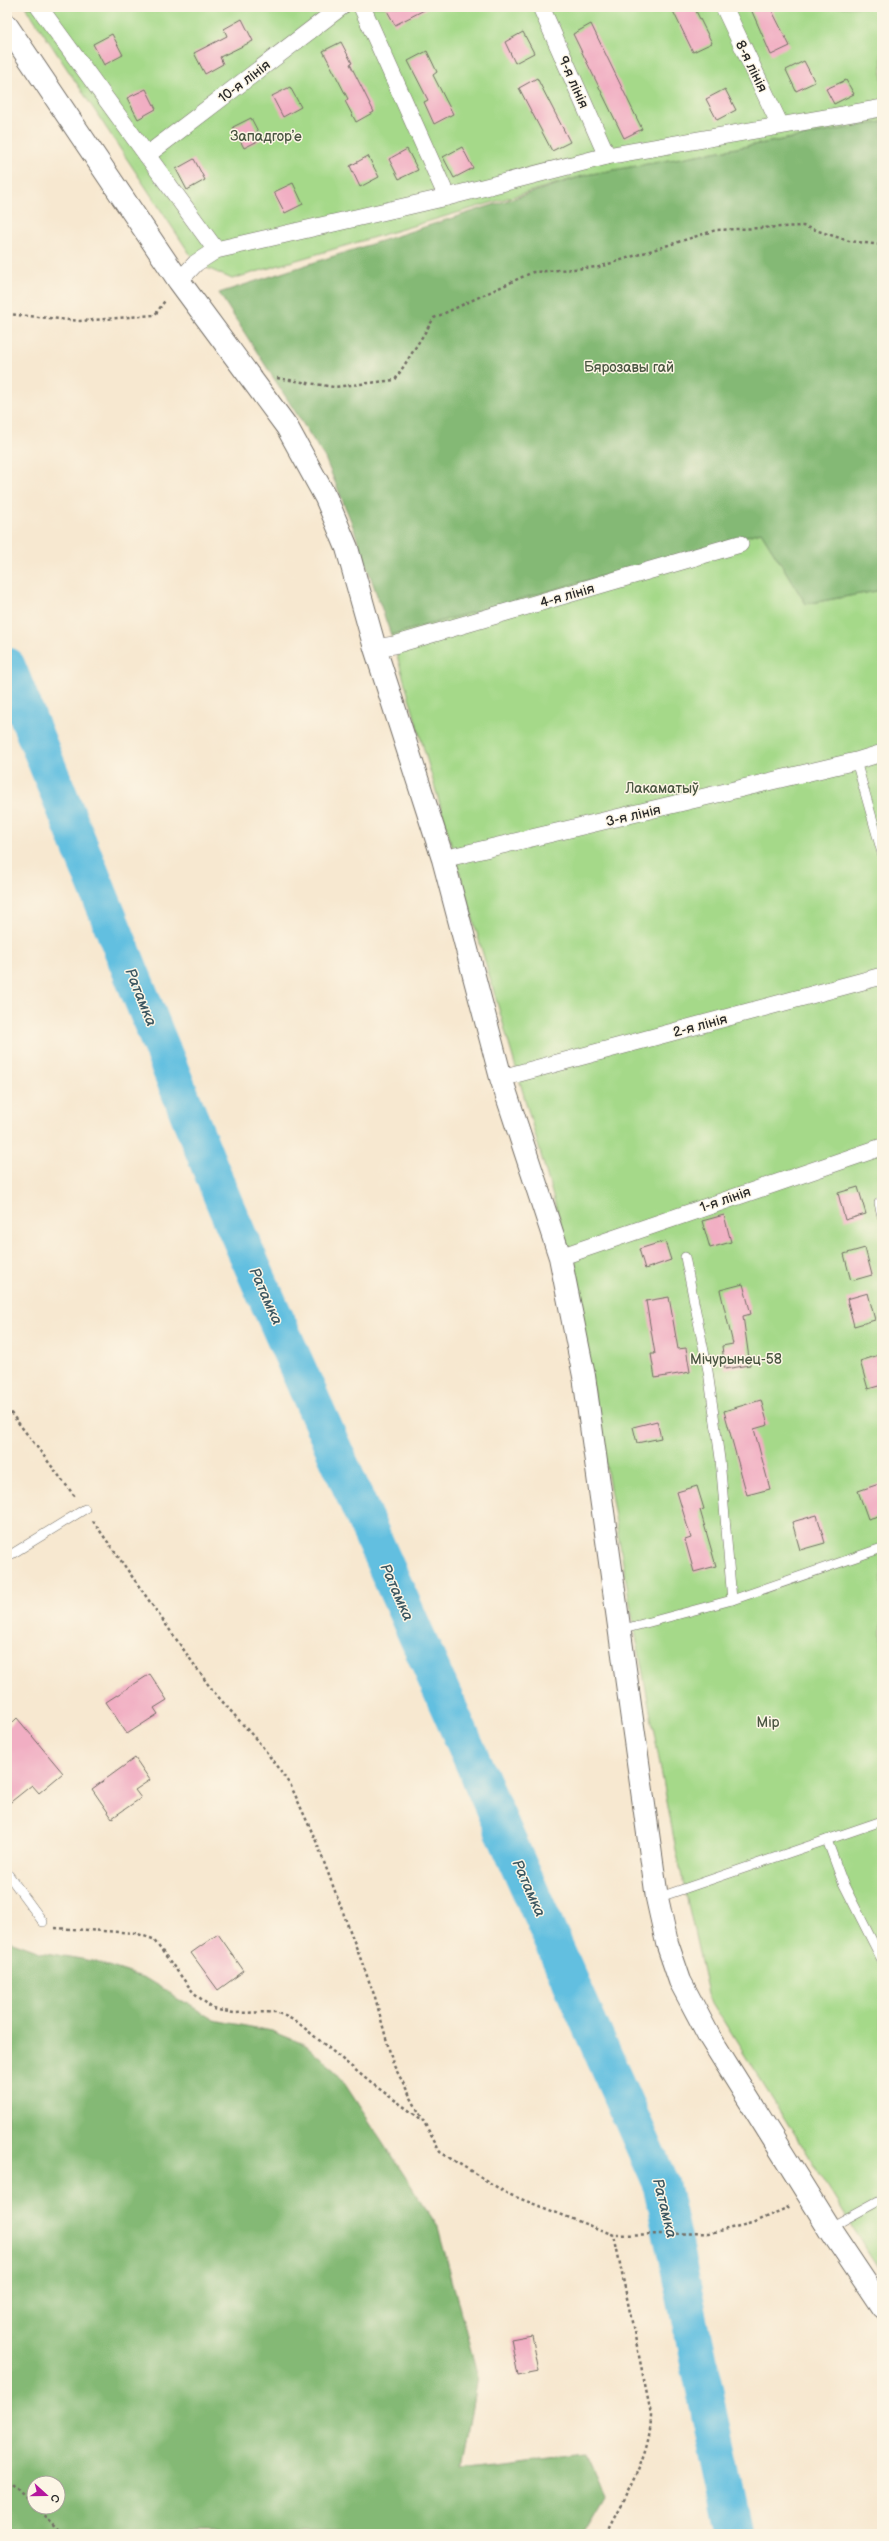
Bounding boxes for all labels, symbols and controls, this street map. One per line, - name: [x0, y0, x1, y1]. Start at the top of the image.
- street label: 8-я лінія: [732, 38, 771, 95]
- street label: 9-я лінія: [555, 53, 593, 111]
- street label: 10-я лінія: [215, 56, 274, 107]
- park label: Западгорʼе: [230, 128, 302, 145]
- park label: Бярозавы гай: [584, 359, 674, 376]
- street label: 4-я лінія: [538, 580, 596, 611]
- park label: Лакаматыў: [624, 780, 699, 797]
- street label: 3-я лінія: [604, 801, 662, 830]
- water label: Ратамка: [120, 965, 161, 1029]
- street label: 2-я лінія: [671, 1010, 729, 1041]
- street label: 1-я лінія: [698, 1183, 753, 1216]
- water label: Ратамка: [244, 1264, 287, 1328]
- park label: Мічурынец-58: [690, 1351, 782, 1368]
- water label: Ратамка: [375, 1560, 418, 1624]
- park label: Мір: [756, 1714, 780, 1731]
- water label: Ратамка: [507, 1856, 550, 1920]
- water label: Ратамка: [648, 2176, 681, 2240]
- north arrow: [26, 2475, 66, 2515]
- text: С: [47, 2493, 62, 2505]

